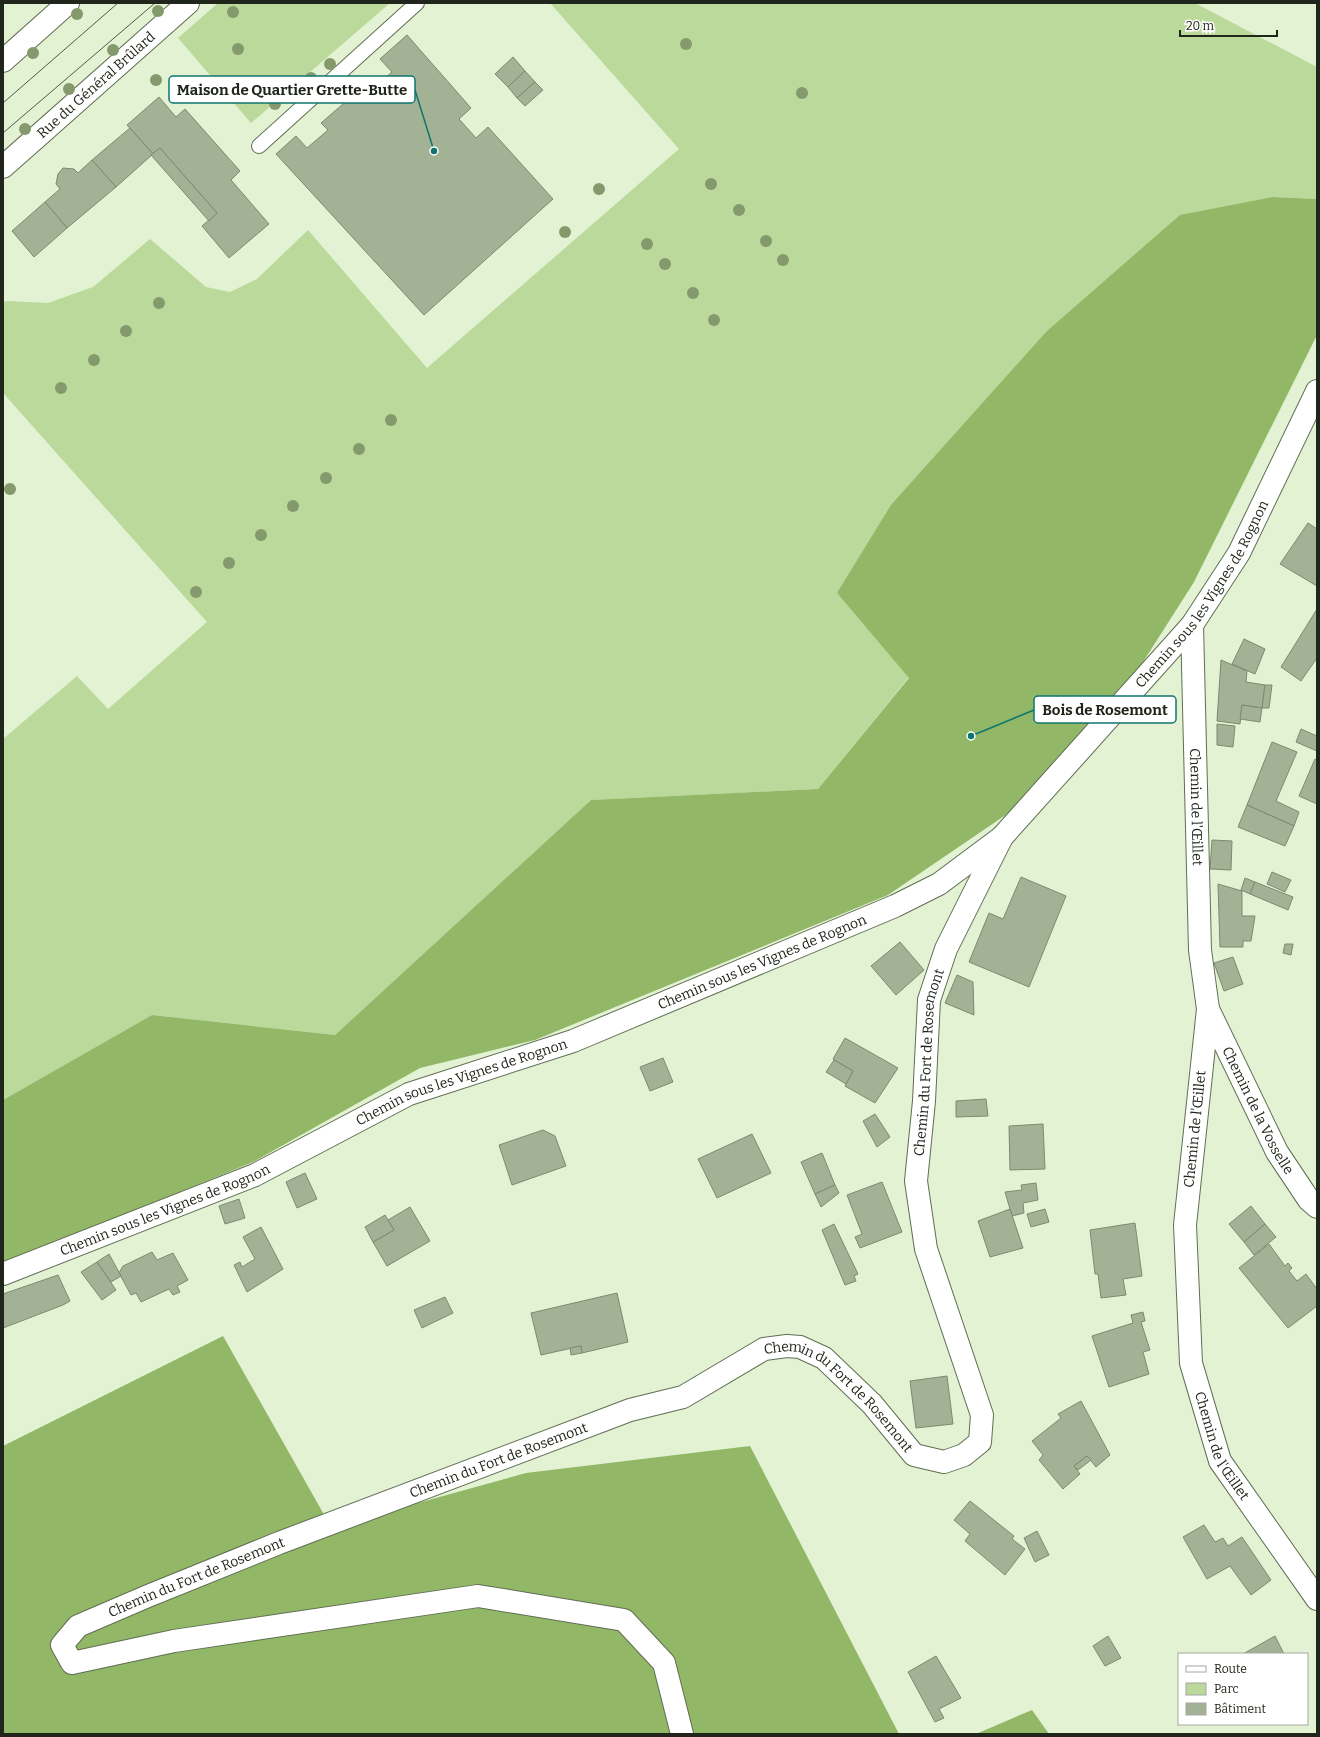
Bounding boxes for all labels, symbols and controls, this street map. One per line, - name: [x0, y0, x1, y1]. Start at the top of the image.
- scale bar: [1180, 12, 1277, 38]
- text: 20 m: [1186, 19, 1215, 33]
- street label: Rue du Général Brûlard: [33, 28, 158, 142]
- callout: Maison de Quartier Grette-Butte: [169, 76, 415, 103]
- text: Maison de Quartier Grette-Butte: [177, 81, 407, 99]
- street label: Chemin sous les Vignes de Rognon: [1132, 497, 1272, 691]
- callout: Bois de Rosemont: [1034, 696, 1176, 723]
- text: Bois de Rosemont: [1042, 701, 1168, 719]
- street label: Chemin de l'Œillet: [1187, 748, 1206, 866]
- street label: Chemin sous les Vignes de Rognon: [655, 910, 869, 1013]
- street label: Chemin du Fort de Rosemont: [910, 966, 947, 1157]
- street label: Chemin sous les Vignes de Rognon: [353, 1035, 569, 1129]
- street label: Chemin de la Vosselle: [1219, 1044, 1298, 1177]
- street label: Chemin de l'Œillet: [1180, 1070, 1210, 1188]
- street label: Chemin sous les Vignes de Rognon: [57, 1160, 273, 1259]
- street label: Chemin du Fort de Rosemont: [763, 1337, 917, 1456]
- street label: Chemin de l'Œillet: [1191, 1390, 1253, 1503]
- street label: Chemin du Fort de Rosemont: [407, 1418, 590, 1501]
- street label: Chemin du Fort de Rosemont: [105, 1533, 287, 1621]
- legend: [1178, 1653, 1308, 1725]
- text: Route: [1214, 1662, 1247, 1676]
- text: Parc: [1214, 1682, 1239, 1696]
- text: Bâtiment: [1214, 1702, 1267, 1716]

